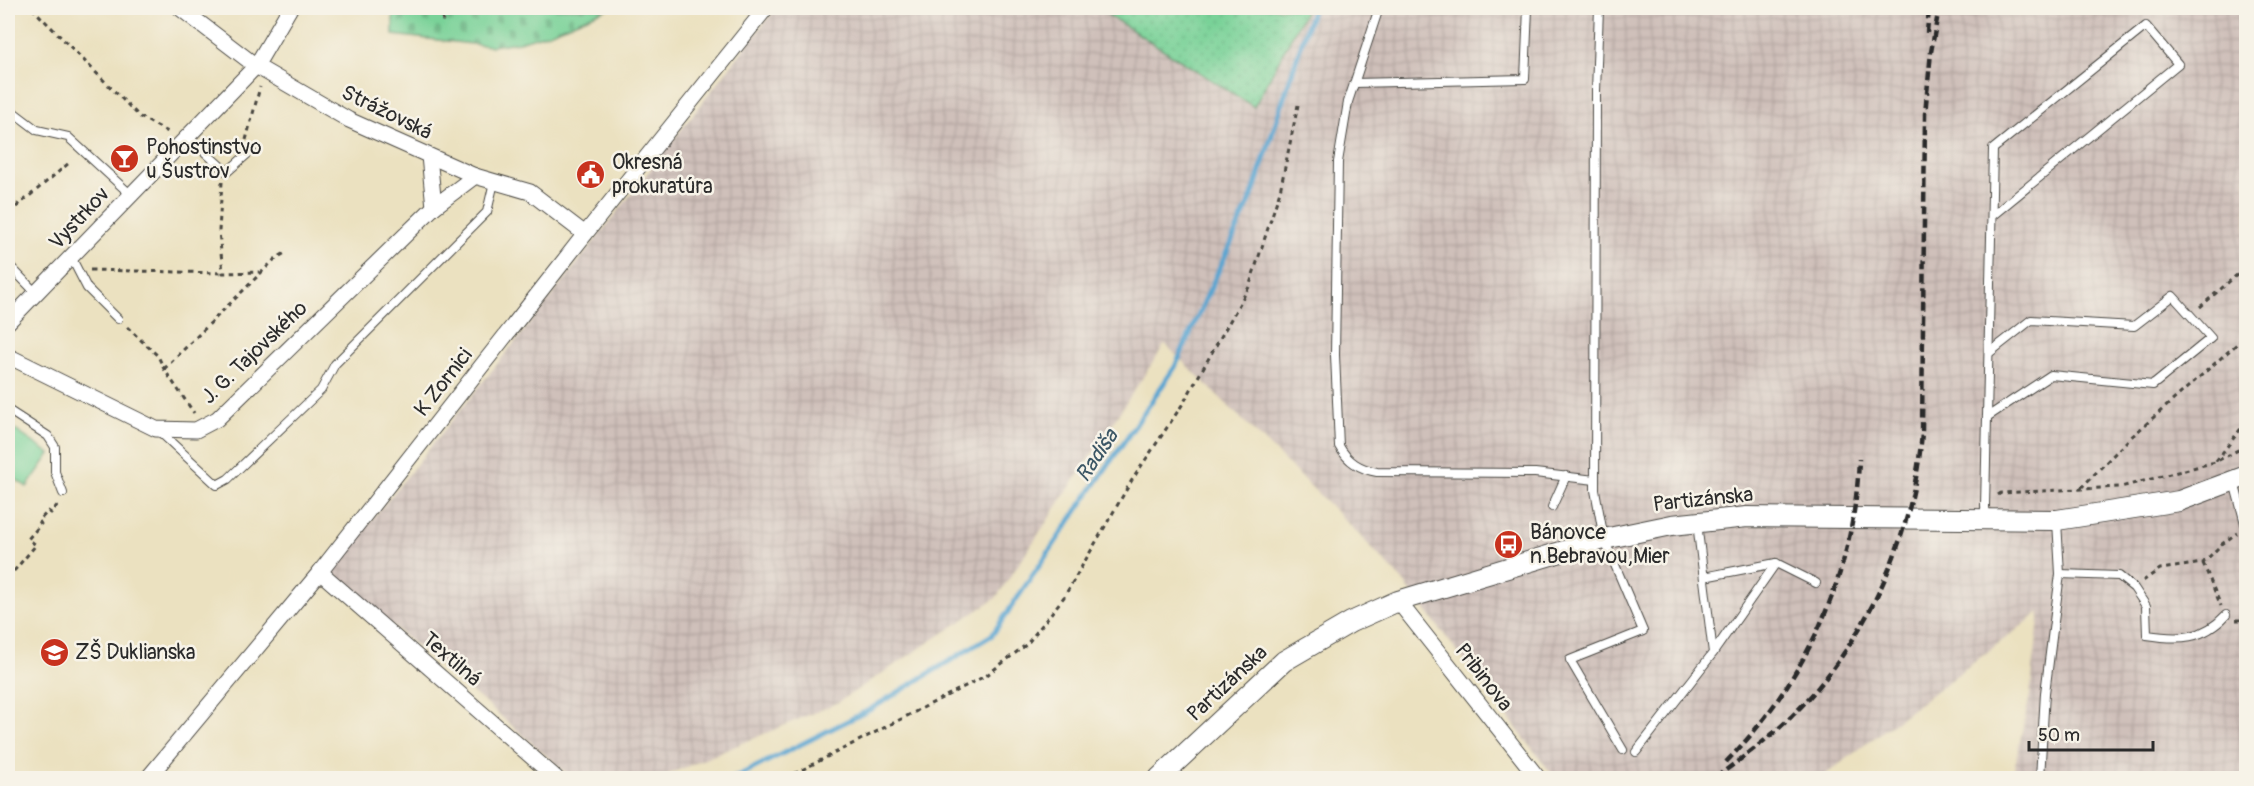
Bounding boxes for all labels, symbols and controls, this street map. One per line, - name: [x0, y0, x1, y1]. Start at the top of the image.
- street label: Strážovská: [337, 79, 437, 146]
- place label: Pohostinstvo u Šustrov: [146, 134, 261, 185]
- bar icon: Pohostinstvo u Šustrov: [109, 143, 141, 175]
- place label: Okresná prokuratúra: [612, 149, 713, 200]
- public building icon: Okresná prokuratúra: [575, 158, 607, 190]
- street label: Vystrkov: [43, 181, 115, 255]
- street label: J. G. Tajovského: [196, 295, 313, 410]
- street label: K Zornici: [408, 342, 479, 422]
- water label: Radiša: [1069, 422, 1126, 487]
- street label: Partizánska: [1652, 481, 1754, 518]
- place label: Bánovce n.Bebravou,Mier: [1530, 519, 1670, 570]
- bus stop icon: Bánovce n.Bebravou,Mier: [1493, 528, 1525, 560]
- street label: Textilná: [416, 626, 487, 693]
- school or university icon: ZŠ Duklianska: [38, 636, 70, 668]
- place label: ZŠ Duklianska: [75, 638, 196, 666]
- street label: Pribinova: [1449, 638, 1519, 717]
- street label: Partizánska: [1181, 639, 1273, 727]
- scale bar: [2029, 714, 2154, 752]
- text: 50 m: [2038, 724, 2080, 747]

